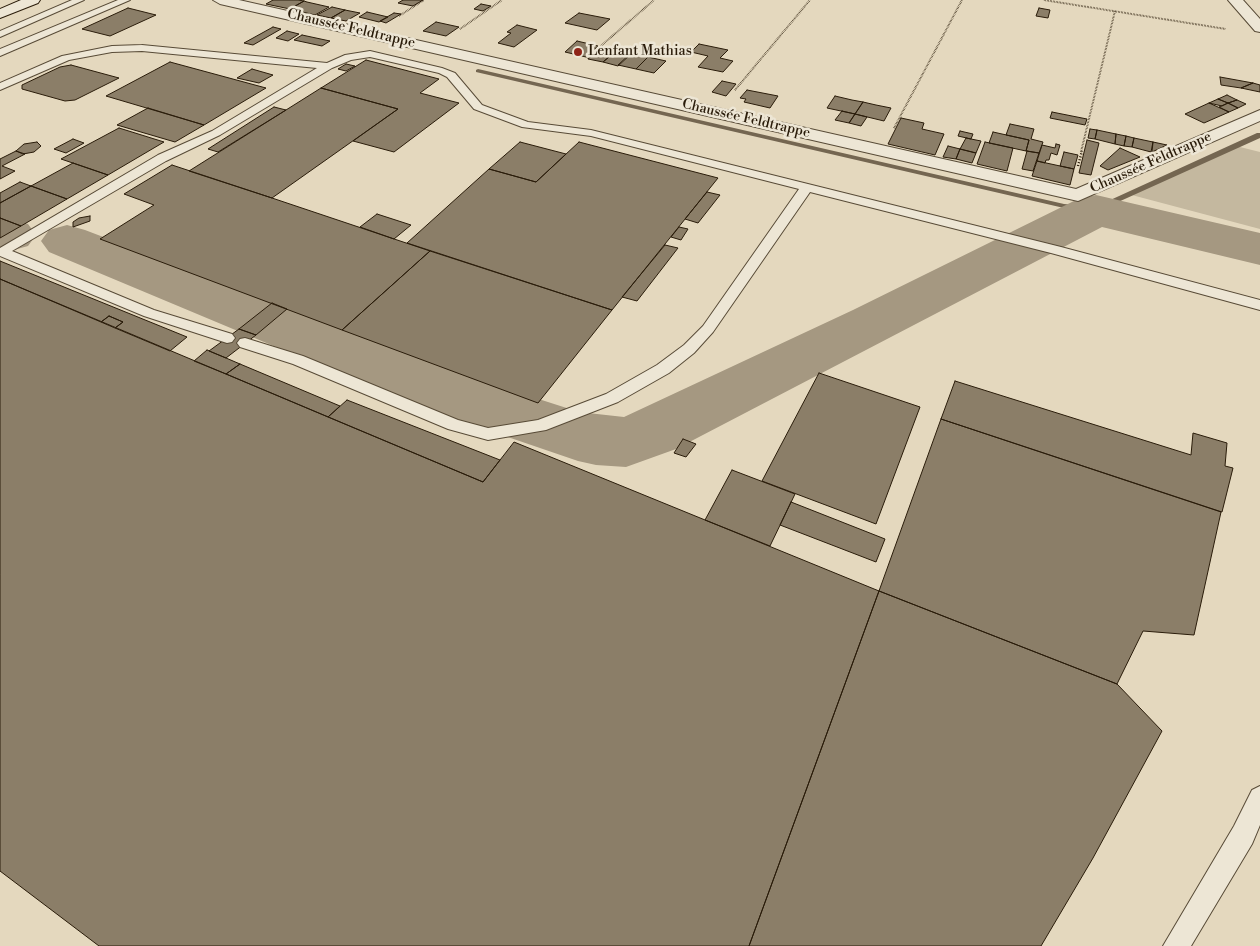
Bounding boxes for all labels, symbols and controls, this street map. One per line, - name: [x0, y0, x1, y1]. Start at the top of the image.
- street label: Chaussée Feldtrappe: [285, 6, 417, 52]
- place label: Lenfant Mathias: [588, 44, 692, 60]
- marker: Lenfant Mathias: [572, 46, 584, 58]
- street label: Chaussée Feldtrappe: [680, 96, 812, 142]
- street label: Chaussée Feldtrappe: [1088, 129, 1214, 197]

